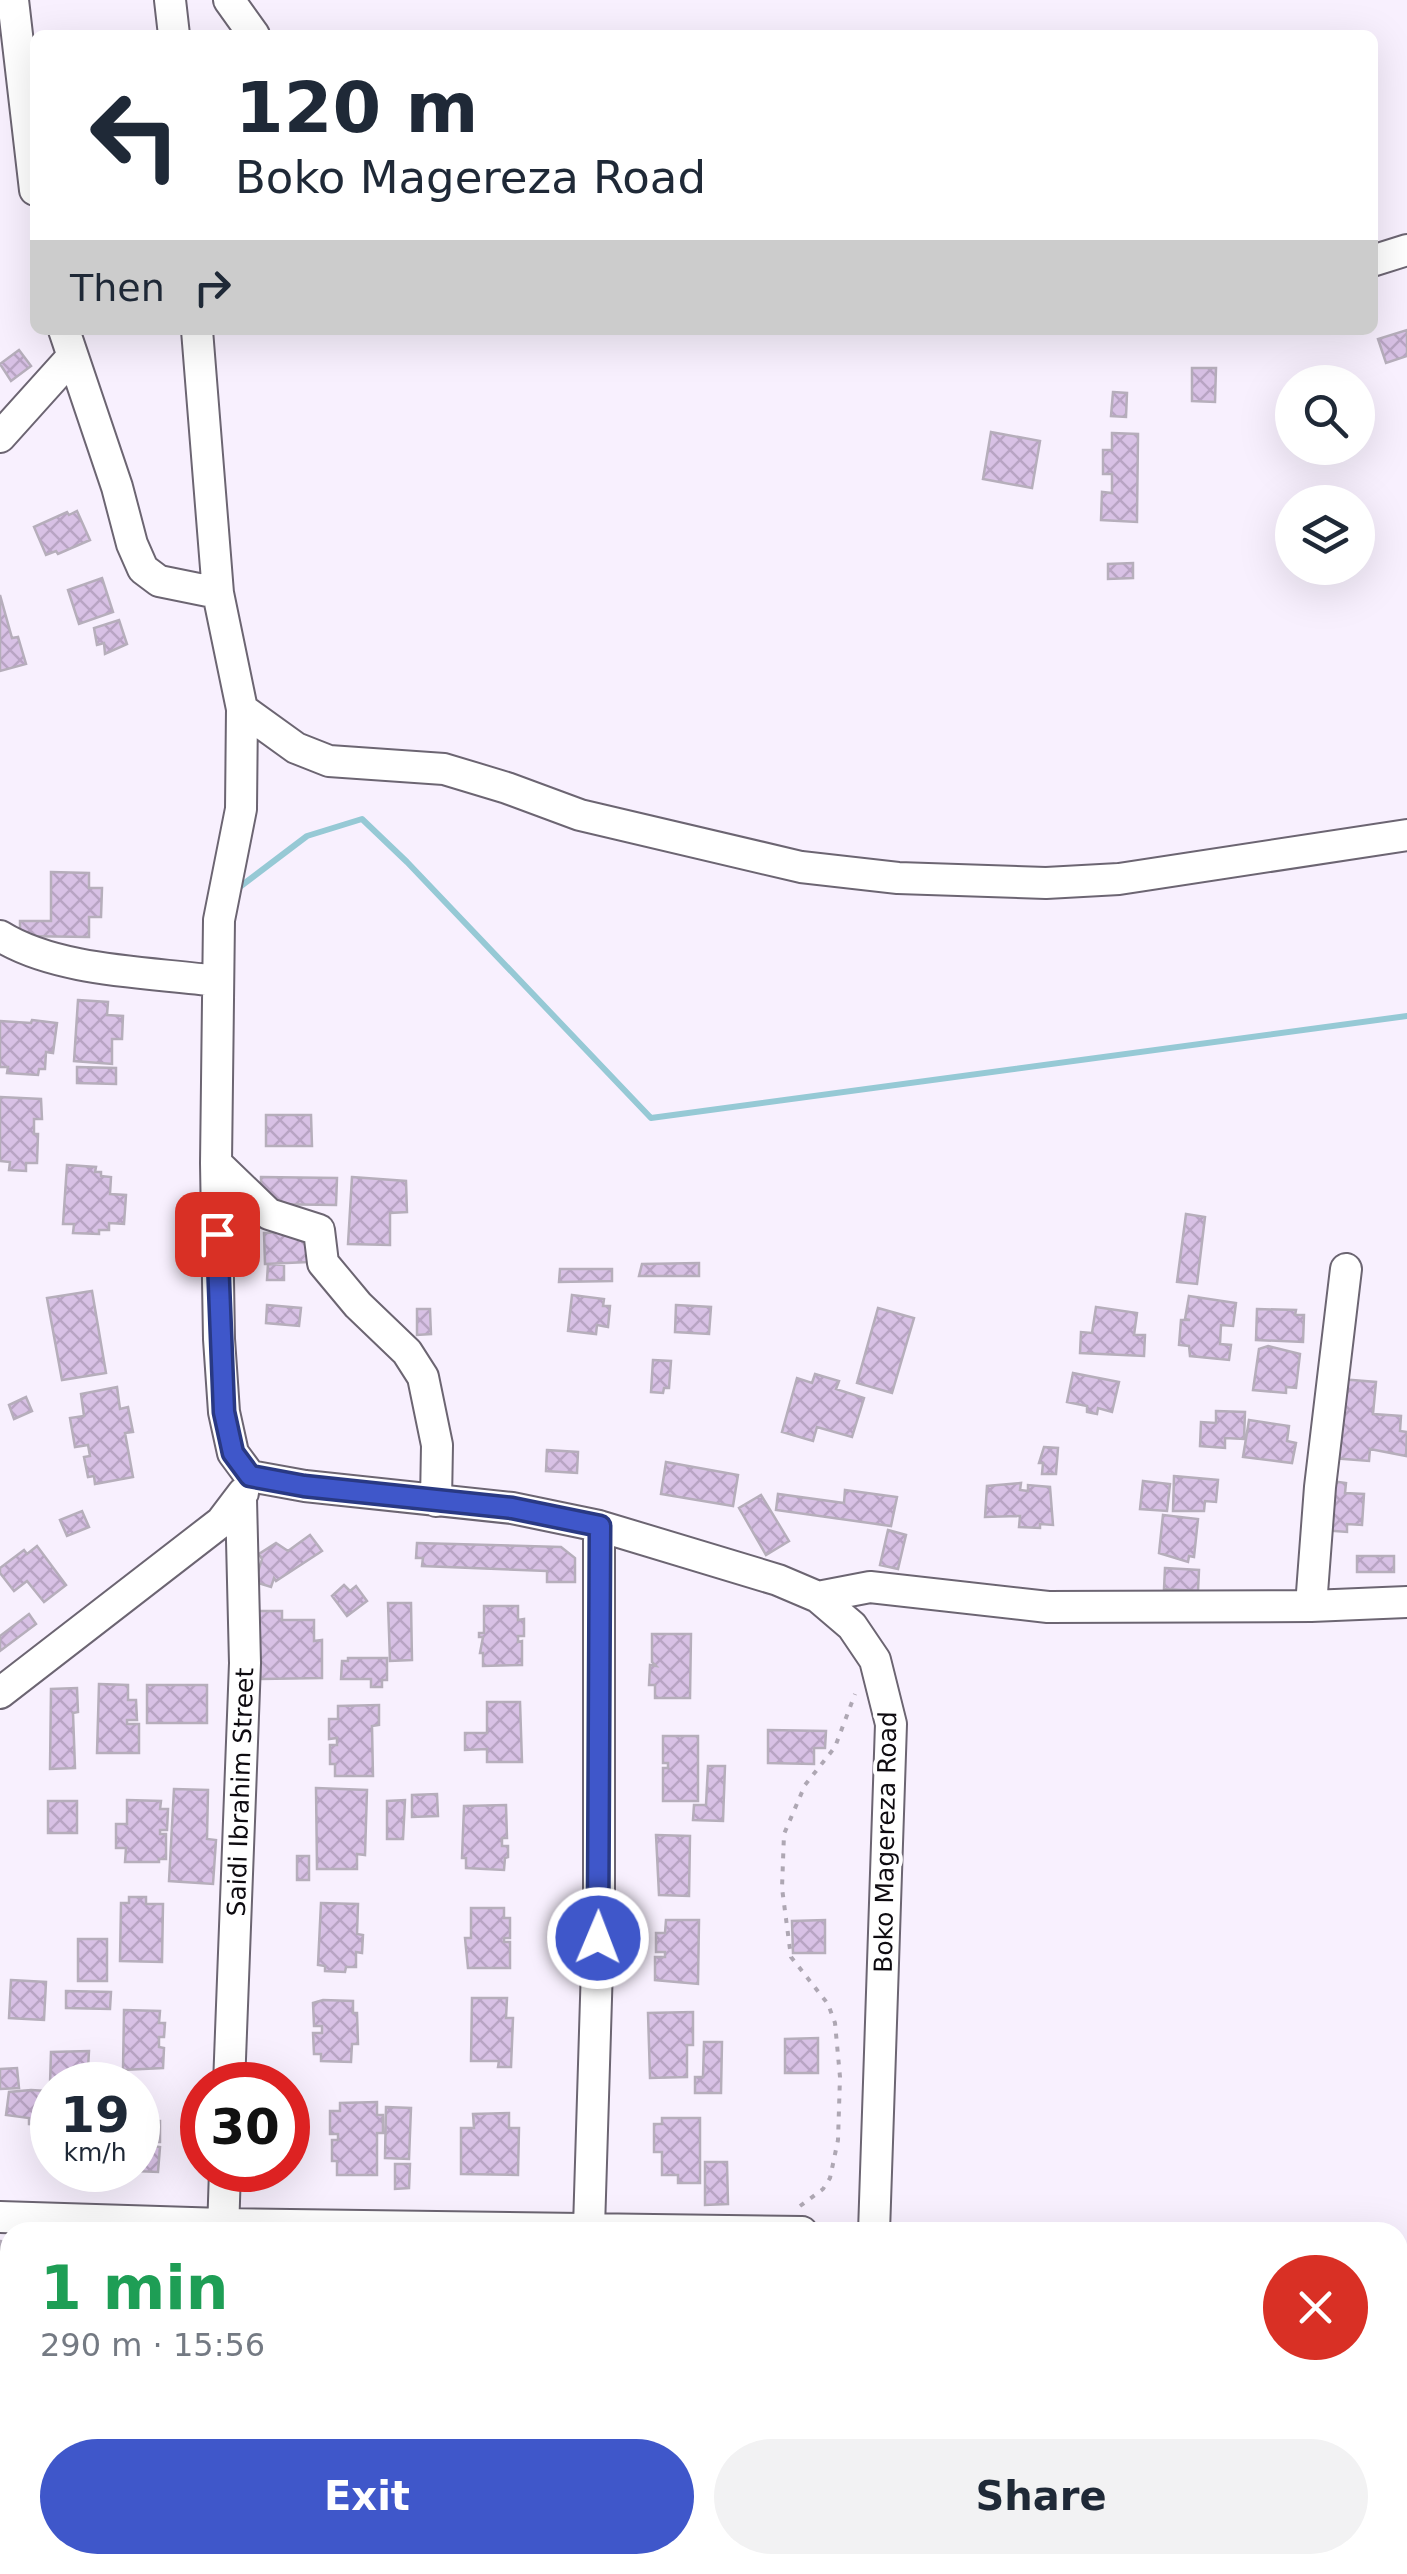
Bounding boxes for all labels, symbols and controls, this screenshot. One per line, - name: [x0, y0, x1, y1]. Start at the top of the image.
- text: 120 m: [235, 67, 478, 149]
- icon: left: [70, 70, 200, 200]
- text: Boko Magereza Road: [235, 151, 706, 204]
- icon: right: [185, 260, 240, 315]
- text: Then: [70, 266, 165, 310]
- map controls: [1275, 365, 1375, 585]
- button: search: [1275, 365, 1375, 465]
- button: layers: [1275, 485, 1375, 585]
- pin: [175, 1192, 260, 1277]
- icon: arrive: [190, 1207, 245, 1262]
- street label: Saidi Ibrahim Street: [222, 1667, 259, 1917]
- street label: Boko Magereza Road: [869, 1711, 902, 1973]
- position arrow: [546, 1886, 650, 1990]
- speed limit sign: 30: [180, 2062, 310, 2192]
- text: 19: [60, 2086, 130, 2144]
- text: km/h: [63, 2138, 127, 2167]
- text: 1 min: [40, 2253, 228, 2323]
- button: close: [1263, 2255, 1368, 2360]
- text: 290 m · 15:56: [40, 2326, 265, 2364]
- button: Exit: [40, 2439, 694, 2554]
- button: Share: [714, 2439, 1368, 2554]

